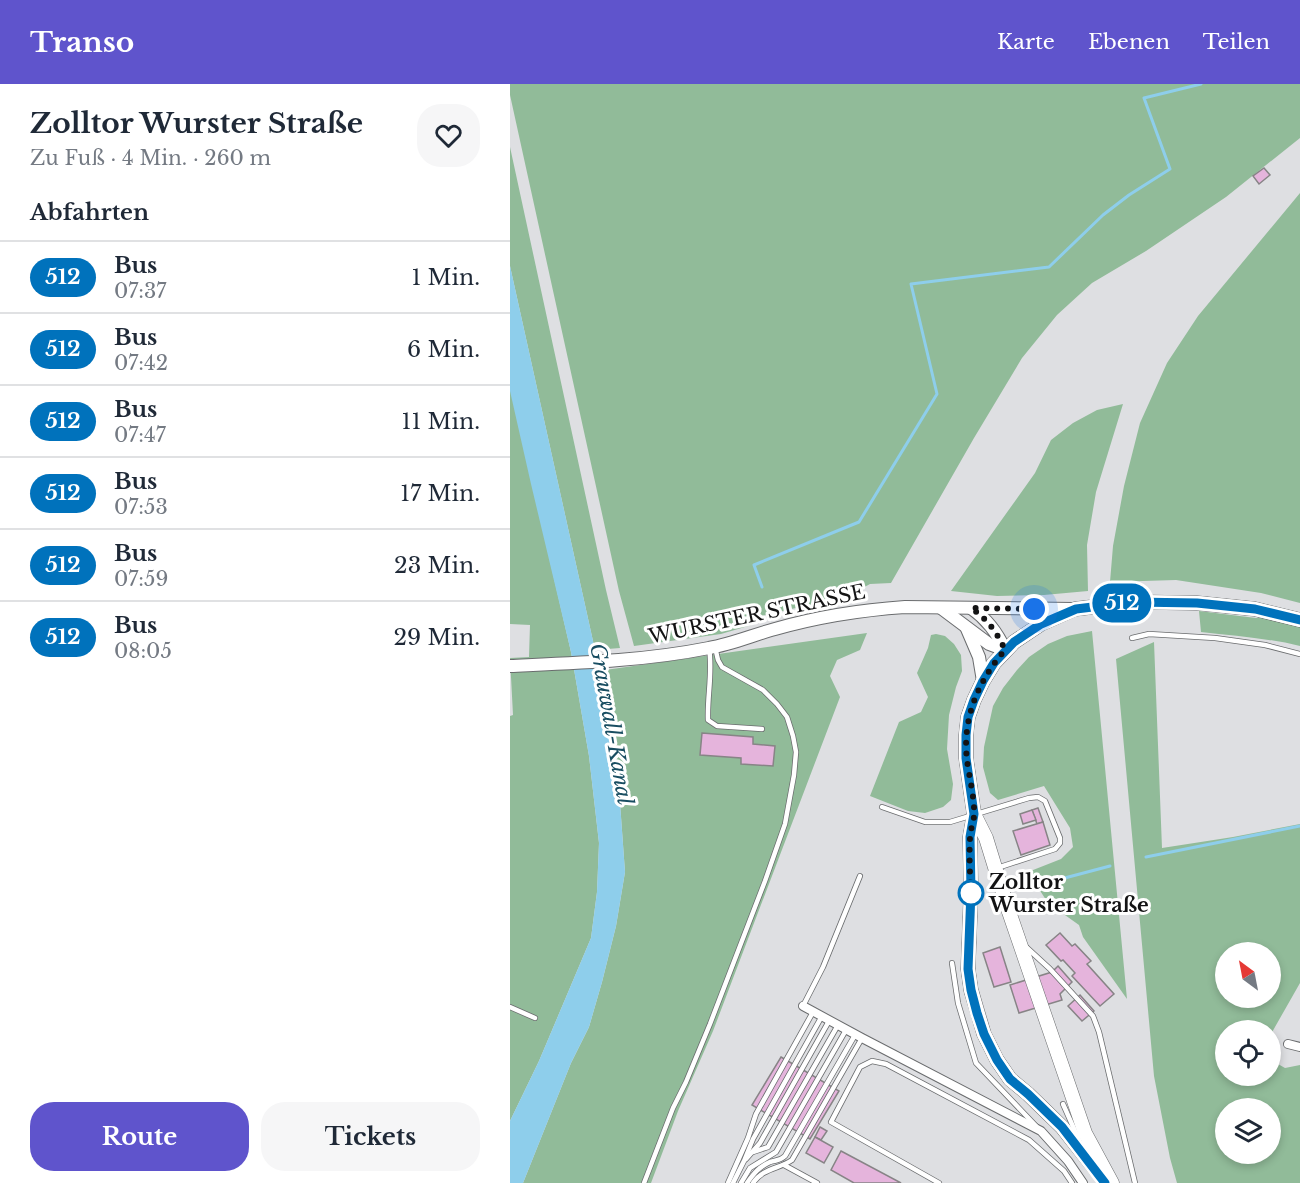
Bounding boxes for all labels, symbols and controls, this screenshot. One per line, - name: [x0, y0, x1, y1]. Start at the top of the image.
- text: Transo: [30, 25, 134, 60]
- text: Karte: [997, 29, 1055, 55]
- text: Ebenen: [1088, 29, 1170, 55]
- text: Teilen: [1203, 29, 1270, 55]
- button: heart: [417, 104, 480, 167]
- text: Zolltor Wurster Straße: [30, 106, 363, 141]
- text: Zu Fuß · 4 Min. · 260 m: [30, 146, 271, 170]
- text: Abfahrten: [30, 199, 149, 226]
- text: Bus: [114, 252, 157, 279]
- text: 512: [45, 264, 81, 290]
- text: 1 Min.: [411, 264, 480, 291]
- text: 07:37: [114, 279, 166, 303]
- text: Bus: [114, 324, 157, 351]
- text: 512: [45, 336, 81, 362]
- text: 6 Min.: [407, 336, 480, 363]
- text: 07:42: [114, 351, 168, 375]
- text: Bus: [114, 396, 157, 423]
- text: 512: [45, 408, 81, 434]
- text: 11 Min.: [402, 408, 480, 435]
- text: 07:47: [114, 423, 166, 447]
- text: Bus: [114, 468, 157, 495]
- text: 512: [45, 480, 81, 506]
- text: 17 Min.: [400, 480, 480, 507]
- text: 07:53: [114, 495, 168, 519]
- text: Bus: [114, 540, 157, 567]
- text: 512: [45, 552, 81, 578]
- text: 23 Min.: [394, 552, 480, 579]
- text: 07:59: [114, 567, 168, 591]
- street label: WURSTER STRASSE: [645, 579, 868, 649]
- line badge: 512: [1088, 584, 1156, 622]
- text: 512: [1104, 590, 1140, 616]
- your location: [1019, 594, 1049, 624]
- text: Bus: [114, 612, 157, 639]
- text: 512: [45, 624, 81, 650]
- text: 29 Min.: [394, 624, 480, 651]
- text: 08:05: [114, 639, 172, 663]
- water label: Grauwall-Kanal: [584, 641, 638, 807]
- place label: Zolltor Wurster Straße: [988, 870, 1149, 917]
- marker: Zolltor Wurster Straße: [958, 880, 984, 906]
- north arrow: [1215, 942, 1281, 1008]
- map controls: [1215, 942, 1281, 1164]
- button: locate: [1215, 1020, 1281, 1086]
- button: layers: [1215, 1098, 1281, 1164]
- button: Route: [30, 1102, 249, 1171]
- button: Tickets: [261, 1102, 480, 1171]

